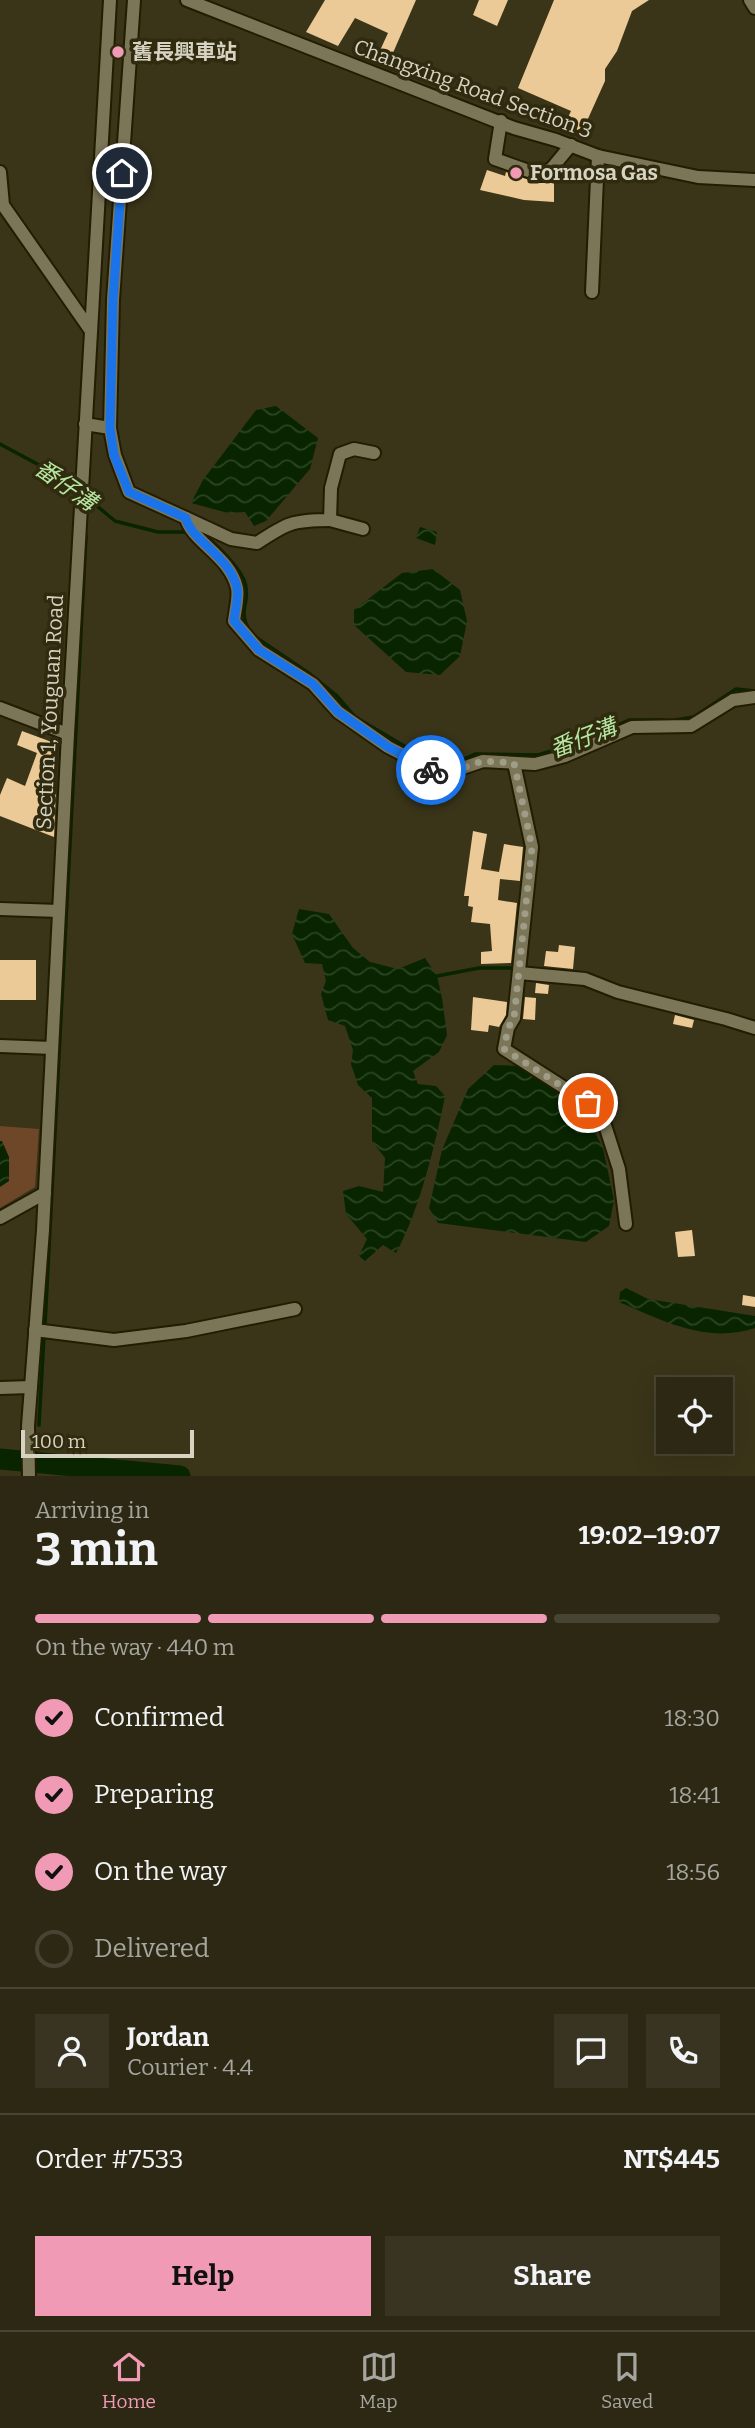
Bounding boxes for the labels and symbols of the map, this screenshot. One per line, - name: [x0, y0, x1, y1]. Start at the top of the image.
- street label: Changxing Road Section 3: [350, 34, 596, 144]
- place label: 舊長興車站: [132, 39, 237, 65]
- marker: 舊長興車站: [110, 44, 126, 60]
- pin: [92, 143, 152, 203]
- place label: Formosa Gas: [530, 160, 658, 186]
- marker: Formosa Gas: [508, 165, 524, 181]
- water label: 番仔溝: [30, 454, 105, 518]
- street label: Section 1, Youguan Road: [31, 594, 69, 830]
- water label: 番仔溝: [546, 711, 623, 763]
- courier: [396, 735, 466, 805]
- pin: [558, 1073, 618, 1133]
- scale bar: [21, 1427, 194, 1459]

